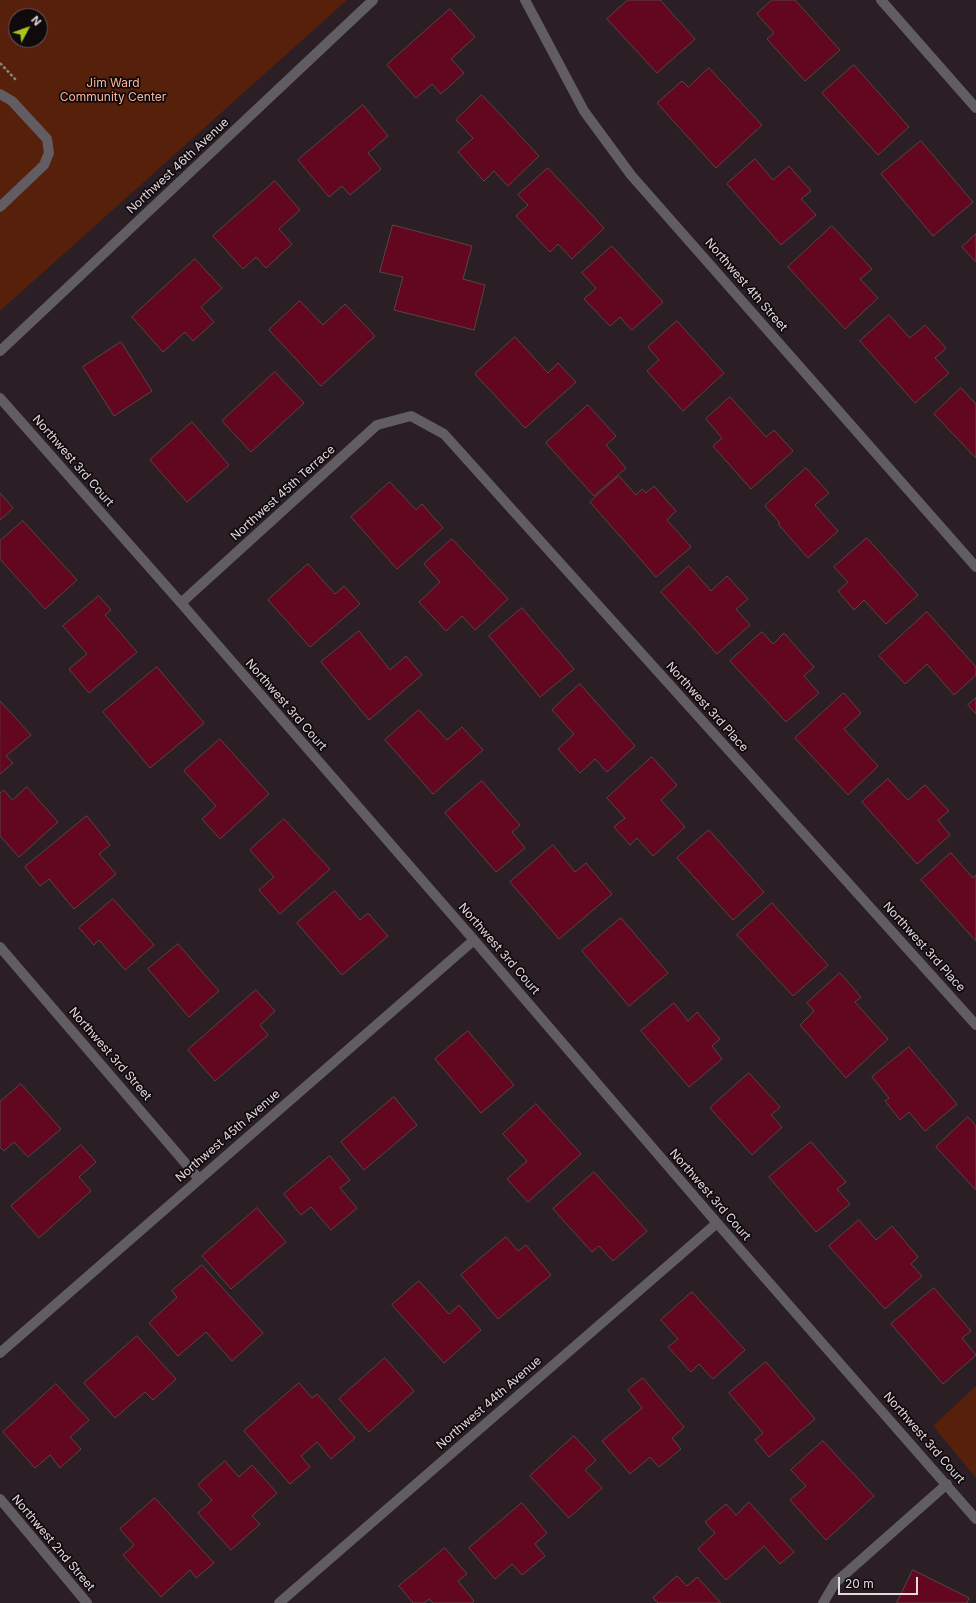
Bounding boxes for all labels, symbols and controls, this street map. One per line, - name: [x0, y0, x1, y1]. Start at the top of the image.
- north arrow: [8, 8, 48, 48]
- text: N: [28, 13, 44, 29]
- park label: Jim Ward Community Center: [60, 76, 166, 104]
- street label: Northwest 46th Avenue: [124, 115, 232, 217]
- street label: Northwest 4th Street: [702, 236, 790, 334]
- street label: Northwest 3rd Court: [29, 412, 117, 510]
- street label: Northwest 45th Terrace: [228, 442, 338, 544]
- street label: Northwest 3rd Court: [242, 656, 330, 754]
- street label: Northwest 3rd Place: [663, 659, 751, 755]
- street label: Northwest 3rd Place: [880, 899, 968, 995]
- street label: Northwest 3rd Court: [455, 900, 543, 998]
- street label: Northwest 3rd Street: [66, 1005, 154, 1103]
- street label: Northwest 45th Avenue: [173, 1087, 283, 1185]
- street label: Northwest 3rd Court: [666, 1146, 754, 1244]
- street label: Northwest 44th Avenue: [434, 1354, 544, 1452]
- street label: Northwest 3rd Court: [880, 1389, 968, 1487]
- street label: Northwest 2nd Street: [9, 1492, 97, 1594]
- scale bar: [840, 1569, 920, 1595]
- text: 20 m: [845, 1576, 874, 1591]

